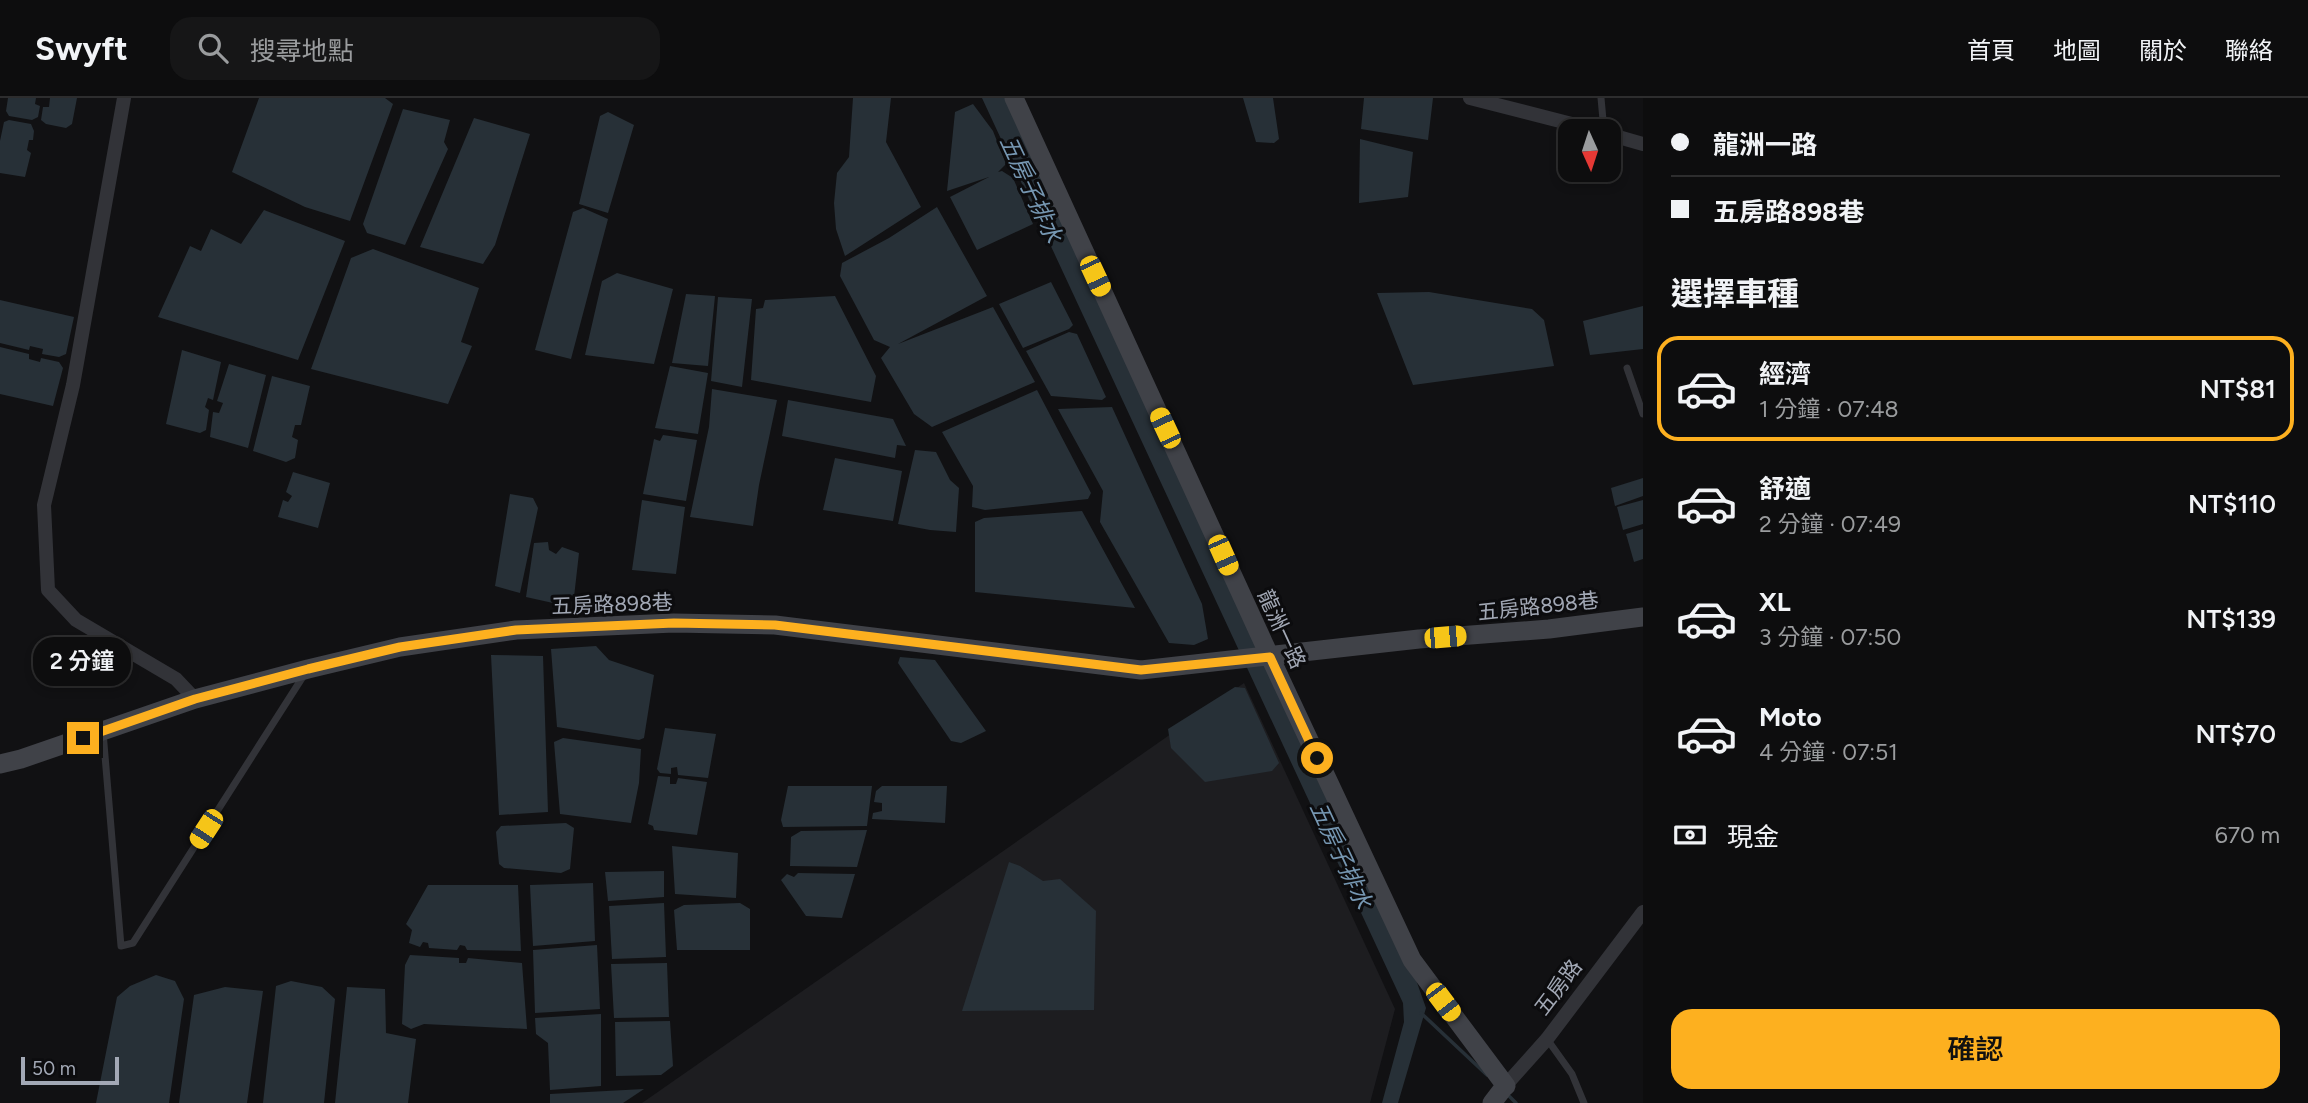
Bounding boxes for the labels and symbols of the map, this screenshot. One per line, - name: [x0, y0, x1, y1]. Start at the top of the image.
- north arrow: [1558, 119, 1620, 182]
- water label: 五房子排水: [994, 131, 1068, 248]
- car: [1077, 253, 1114, 299]
- car: [1147, 405, 1184, 451]
- car: [1205, 532, 1242, 578]
- street label: 龍洲一路: [1253, 586, 1311, 672]
- street label: 五房路898巷: [1476, 587, 1600, 625]
- street label: 五房路898巷: [551, 589, 673, 619]
- car: [1424, 625, 1467, 649]
- callout: 2 分鐘: [34, 636, 132, 686]
- route end: [67, 722, 99, 754]
- route start: [1301, 742, 1333, 774]
- water label: 五房子排水: [1304, 797, 1378, 914]
- car: [186, 806, 227, 852]
- street label: 五房路: [1529, 954, 1587, 1020]
- car: [1422, 979, 1465, 1025]
- scale bar: [21, 1054, 119, 1086]

